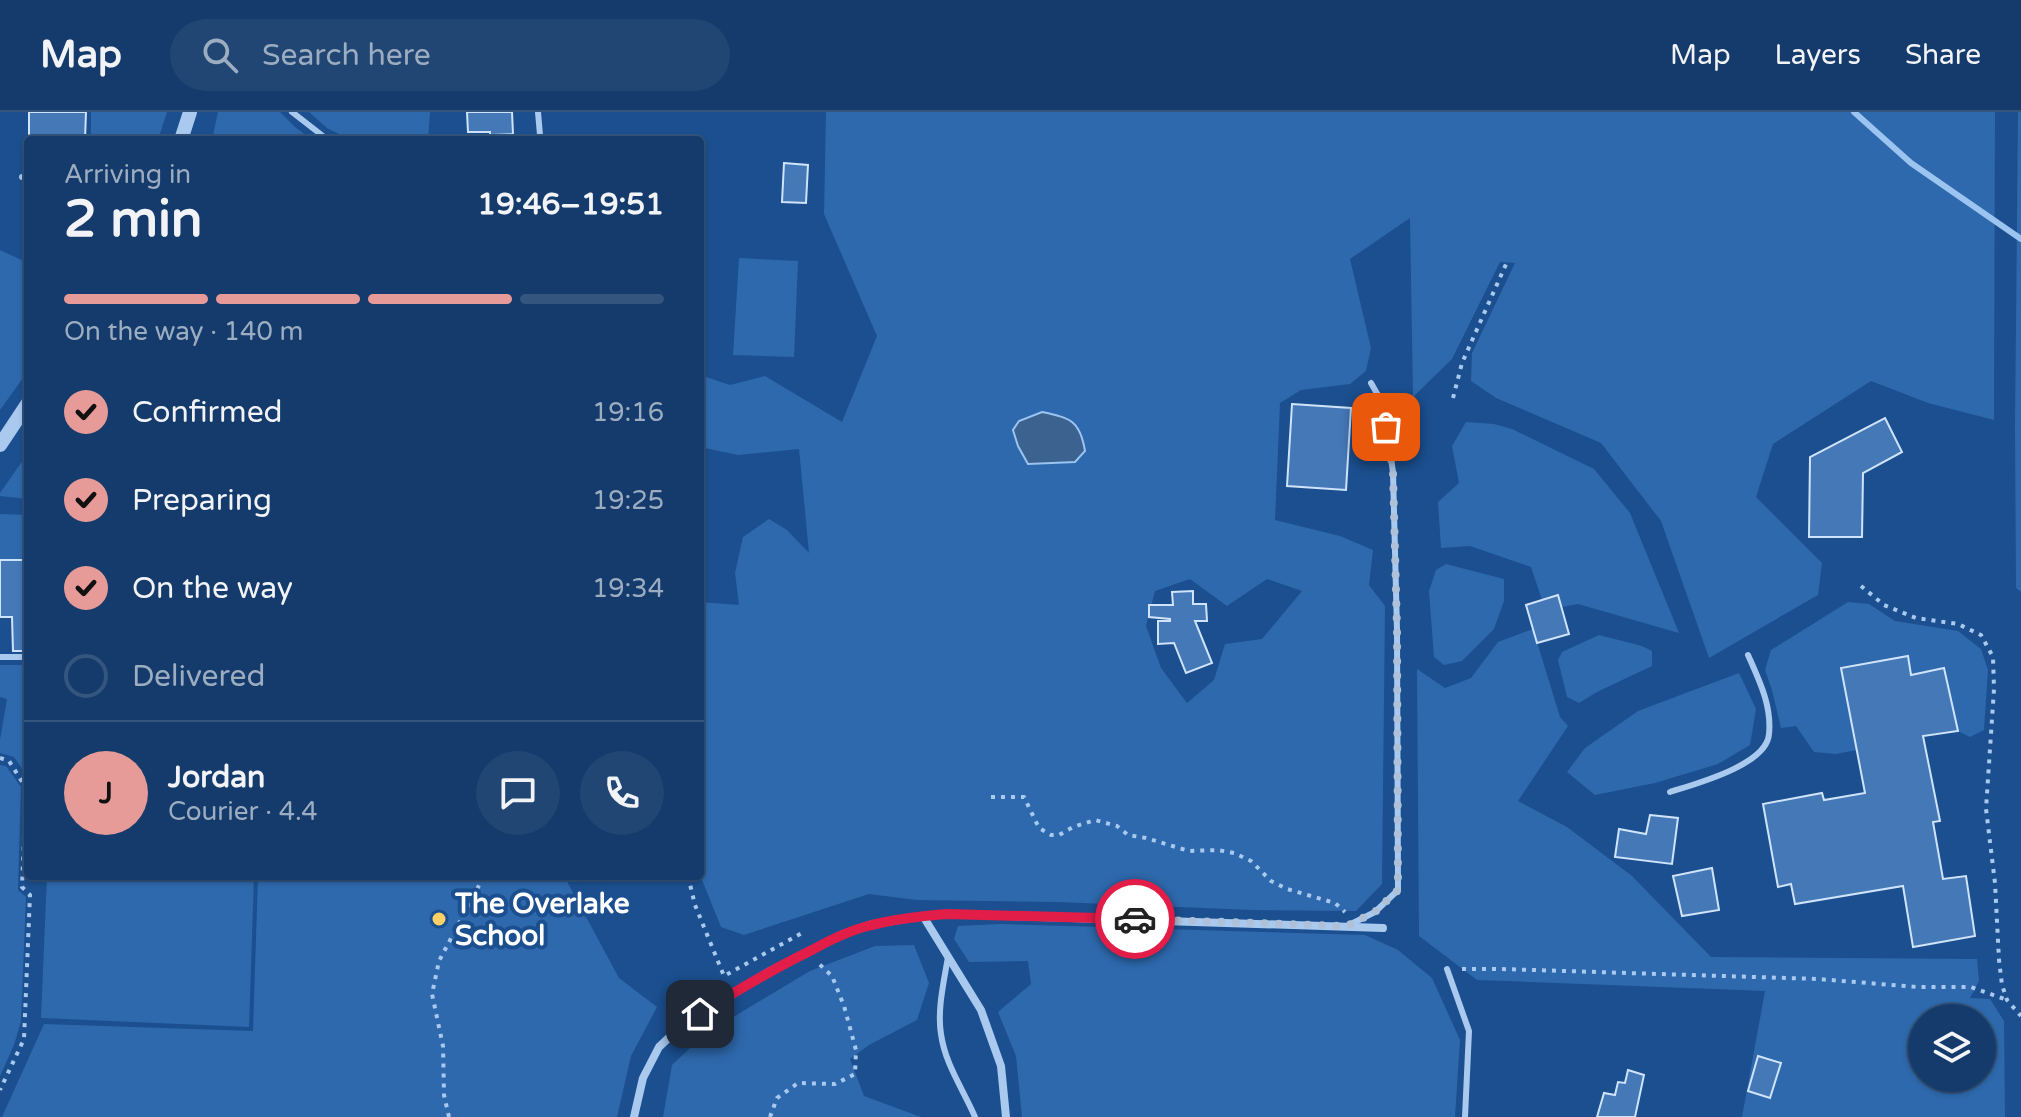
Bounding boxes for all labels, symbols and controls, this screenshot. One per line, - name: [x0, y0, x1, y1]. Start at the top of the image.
- search box: [170, 19, 730, 91]
- text: Map: [40, 32, 122, 78]
- icon: search: [198, 33, 242, 77]
- text: Search here: [262, 37, 431, 74]
- text: Map: [1670, 38, 1731, 72]
- text: Layers: [1775, 38, 1861, 72]
- text: Share: [1905, 38, 1981, 72]
- text: Arriving in: [64, 159, 191, 190]
- text: 19:46–19:51: [477, 186, 664, 223]
- text: 2 min: [64, 188, 203, 251]
- text: On the way · 140 m: [64, 316, 303, 347]
- icon: check: [64, 390, 108, 434]
- pin: [1352, 393, 1420, 461]
- text: Confirmed: [132, 394, 283, 431]
- text: 19:16: [592, 397, 664, 428]
- icon: bag: [1364, 405, 1408, 449]
- icon: check: [64, 478, 108, 522]
- text: Preparing: [132, 482, 272, 519]
- text: 19:25: [592, 485, 664, 516]
- icon: check: [64, 566, 108, 610]
- text: On the way: [132, 570, 293, 607]
- text: 19:34: [592, 573, 664, 604]
- text: Delivered: [132, 658, 266, 695]
- button: chat: [476, 751, 560, 835]
- button: phone: [580, 751, 664, 835]
- text: Jordan: [168, 759, 265, 796]
- text: J: [99, 775, 113, 812]
- text: Courier · 4.4: [168, 796, 318, 827]
- courier: [1095, 879, 1175, 959]
- place label: The Overlake School: [454, 887, 630, 953]
- icon: car: [1113, 897, 1157, 941]
- marker: The Overlake School: [430, 910, 448, 928]
- pin: [666, 980, 734, 1048]
- icon: home: [678, 992, 722, 1036]
- map controls: [1908, 1004, 1996, 1092]
- button: layers: [1908, 1004, 1996, 1092]

